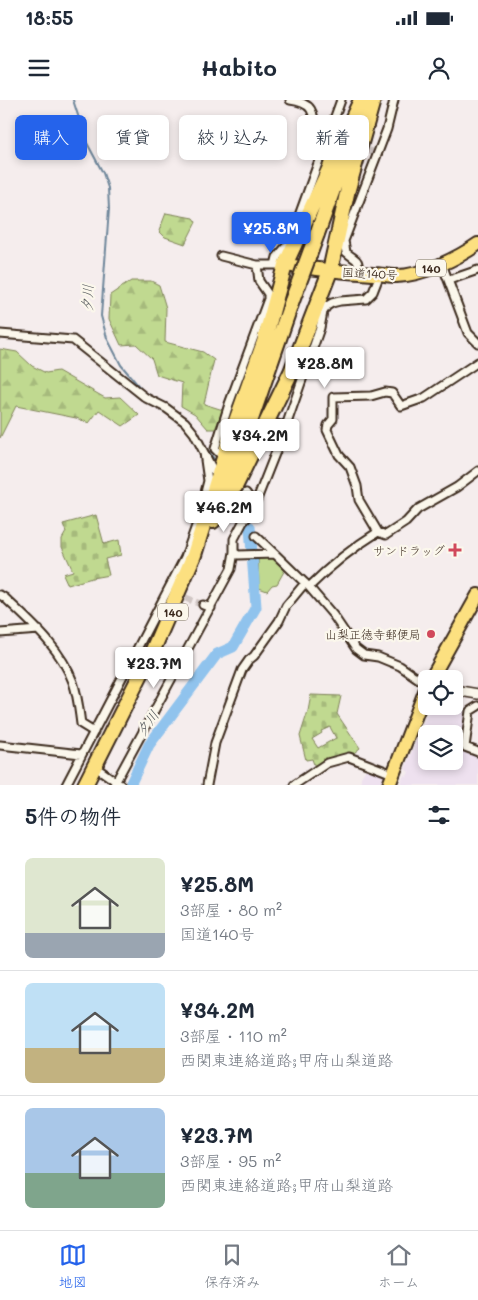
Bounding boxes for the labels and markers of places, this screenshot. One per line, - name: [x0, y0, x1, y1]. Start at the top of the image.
- pin: ¥25.8M: [230, 212, 312, 254]
- pin: ¥28.8M: [284, 346, 366, 389]
- pin: ¥34.2M: [219, 418, 301, 461]
- pin: ¥46.2M: [183, 490, 265, 533]
- place label: サンドラッグ: [373, 542, 445, 558]
- marker: サンドラッグ: [449, 544, 461, 556]
- place label: 山梨正徳寺郵便局: [325, 626, 421, 642]
- marker: 山梨正徳寺郵便局: [425, 628, 437, 640]
- pin: ¥23.7M: [113, 646, 195, 689]

